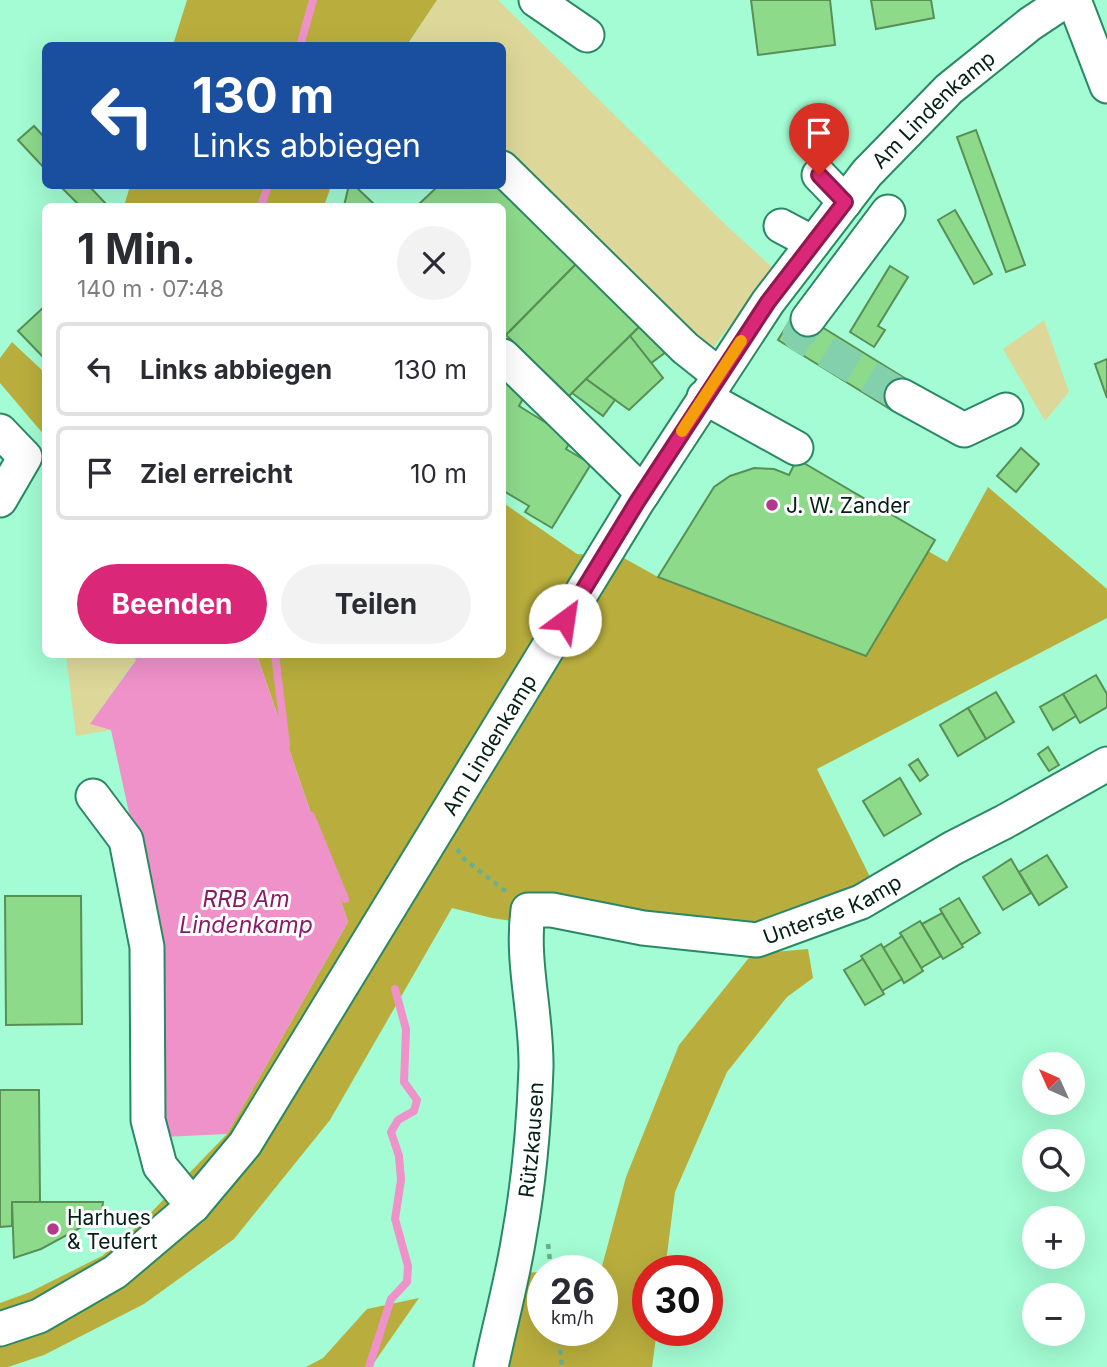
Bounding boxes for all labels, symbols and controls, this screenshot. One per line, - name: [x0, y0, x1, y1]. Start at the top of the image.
- street label: Am Lindenkamp: [866, 45, 1000, 173]
- text: 130 m: [192, 66, 334, 125]
- icon: left: [77, 70, 168, 161]
- pin: [789, 103, 849, 175]
- icon: arrive: [800, 114, 838, 152]
- text: Links abbiegen: [192, 126, 421, 165]
- text: 1 Min.: [77, 223, 196, 274]
- button: close: [397, 226, 471, 300]
- text: 140 m · 07:48: [77, 275, 224, 303]
- icon: left: [81, 350, 119, 388]
- text: Links abbiegen: [140, 354, 332, 385]
- text: 130 m: [394, 354, 467, 385]
- icon: arrive: [81, 454, 119, 492]
- text: Ziel erreicht: [140, 458, 293, 489]
- text: 10 m: [410, 458, 467, 489]
- place label: J. W. Zander: [786, 493, 910, 518]
- marker: J. W. Zander: [764, 497, 780, 513]
- button: Beenden: [77, 564, 267, 644]
- button: Teilen: [281, 564, 471, 644]
- position arrow: [528, 583, 602, 657]
- street label: Am Lindenkamp: [436, 670, 541, 820]
- street label: Unterste Kamp: [759, 869, 906, 949]
- water label: RRB Am Lindenkamp: [179, 885, 313, 939]
- north arrow: [1022, 1052, 1085, 1115]
- map controls: [1022, 1052, 1085, 1346]
- street label: Rützkausen: [513, 1081, 548, 1199]
- button: search: [1022, 1129, 1085, 1192]
- place label: Harhues & Teufert: [67, 1205, 158, 1254]
- button: +: [1022, 1206, 1085, 1269]
- marker: Harhues & Teufert: [45, 1221, 61, 1237]
- speed limit sign: 30: [632, 1255, 723, 1346]
- text: 26: [550, 1270, 595, 1312]
- button: −: [1022, 1283, 1085, 1346]
- text: km/h: [551, 1307, 594, 1328]

